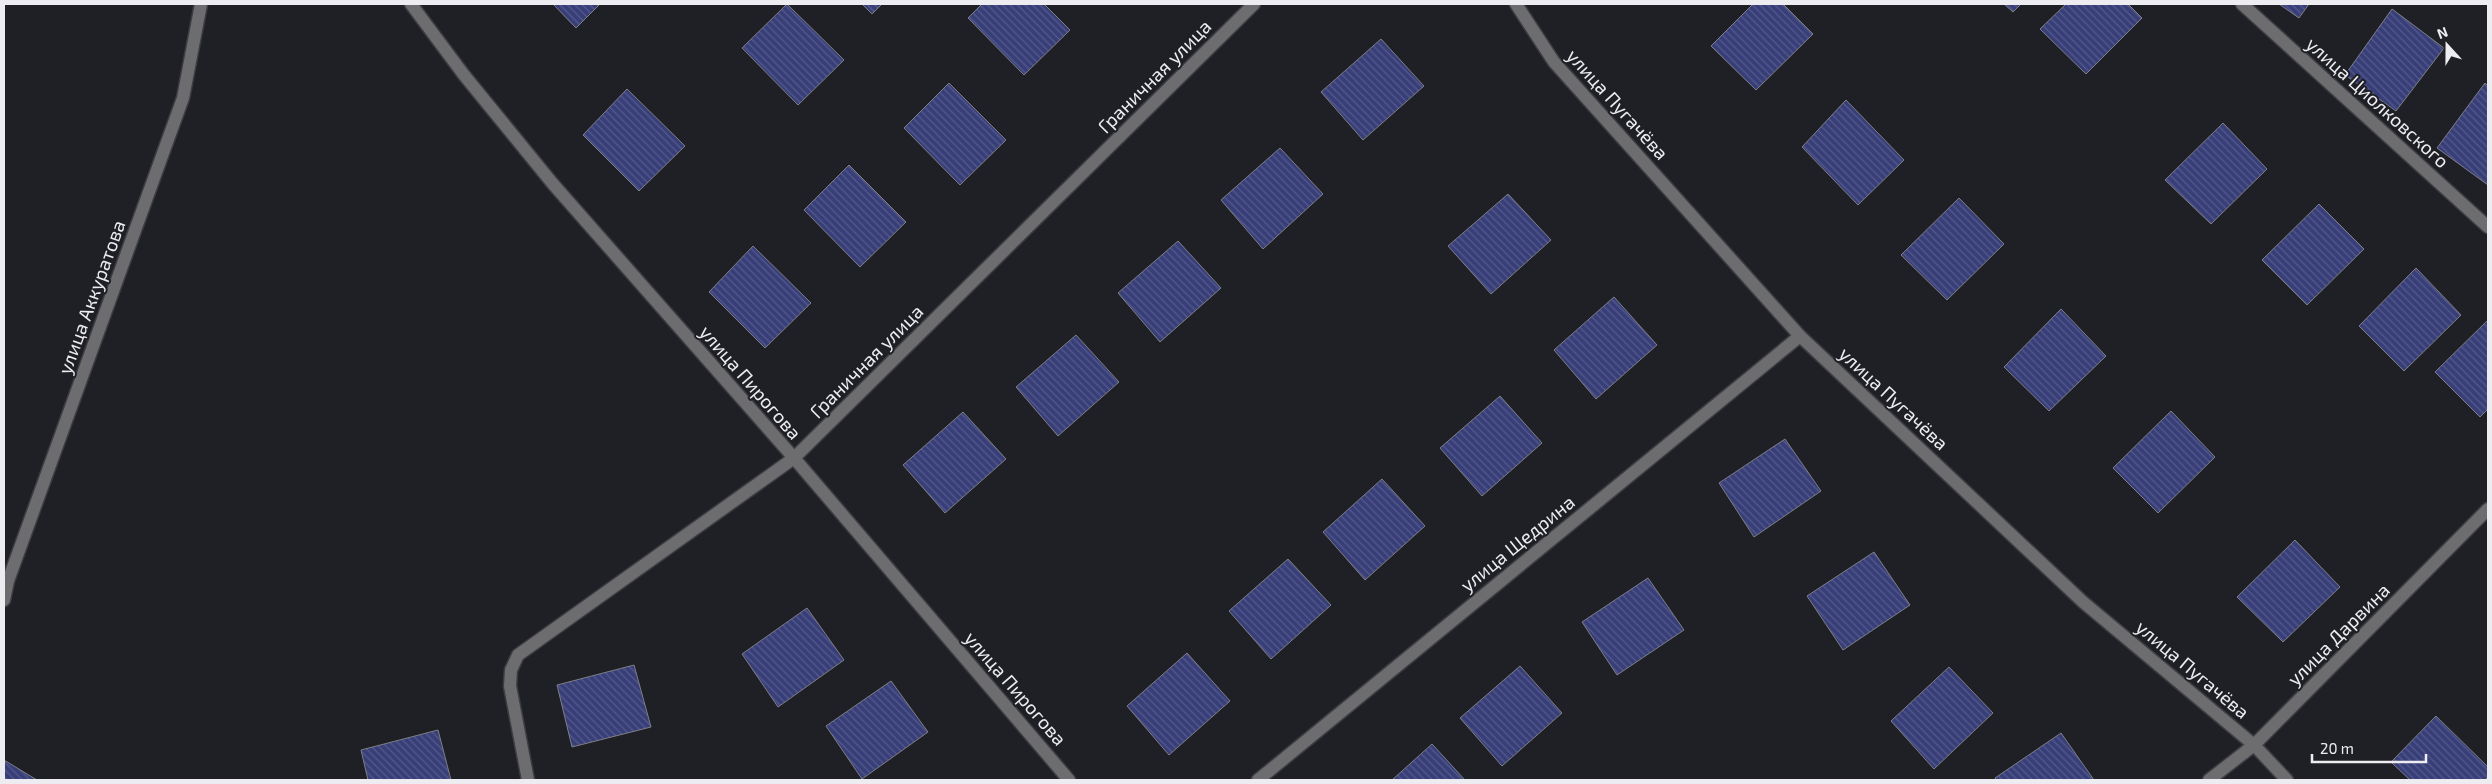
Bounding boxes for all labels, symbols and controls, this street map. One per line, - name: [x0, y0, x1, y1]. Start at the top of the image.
- street label: Граничная улица: [1092, 14, 1216, 138]
- north arrow: [2422, 20, 2472, 70]
- text: N: [2434, 23, 2450, 42]
- street label: улица Циолковского: [2301, 32, 2454, 173]
- street label: улица Пугачёва: [1562, 44, 1674, 165]
- street label: улица Аккуратова: [52, 217, 130, 377]
- street label: Граничная улица: [804, 299, 928, 423]
- street label: улица Пирогова: [694, 320, 807, 444]
- street label: улица Пугачёва: [1834, 342, 1953, 455]
- street label: улица Щедрина: [1455, 490, 1579, 597]
- street label: улица Дарвина: [2282, 578, 2395, 691]
- street label: улица Пугачёва: [2131, 615, 2254, 724]
- street label: улица Пирогова: [959, 626, 1072, 750]
- scale bar: [2312, 732, 2426, 764]
- text: 20 m: [2320, 739, 2354, 757]

